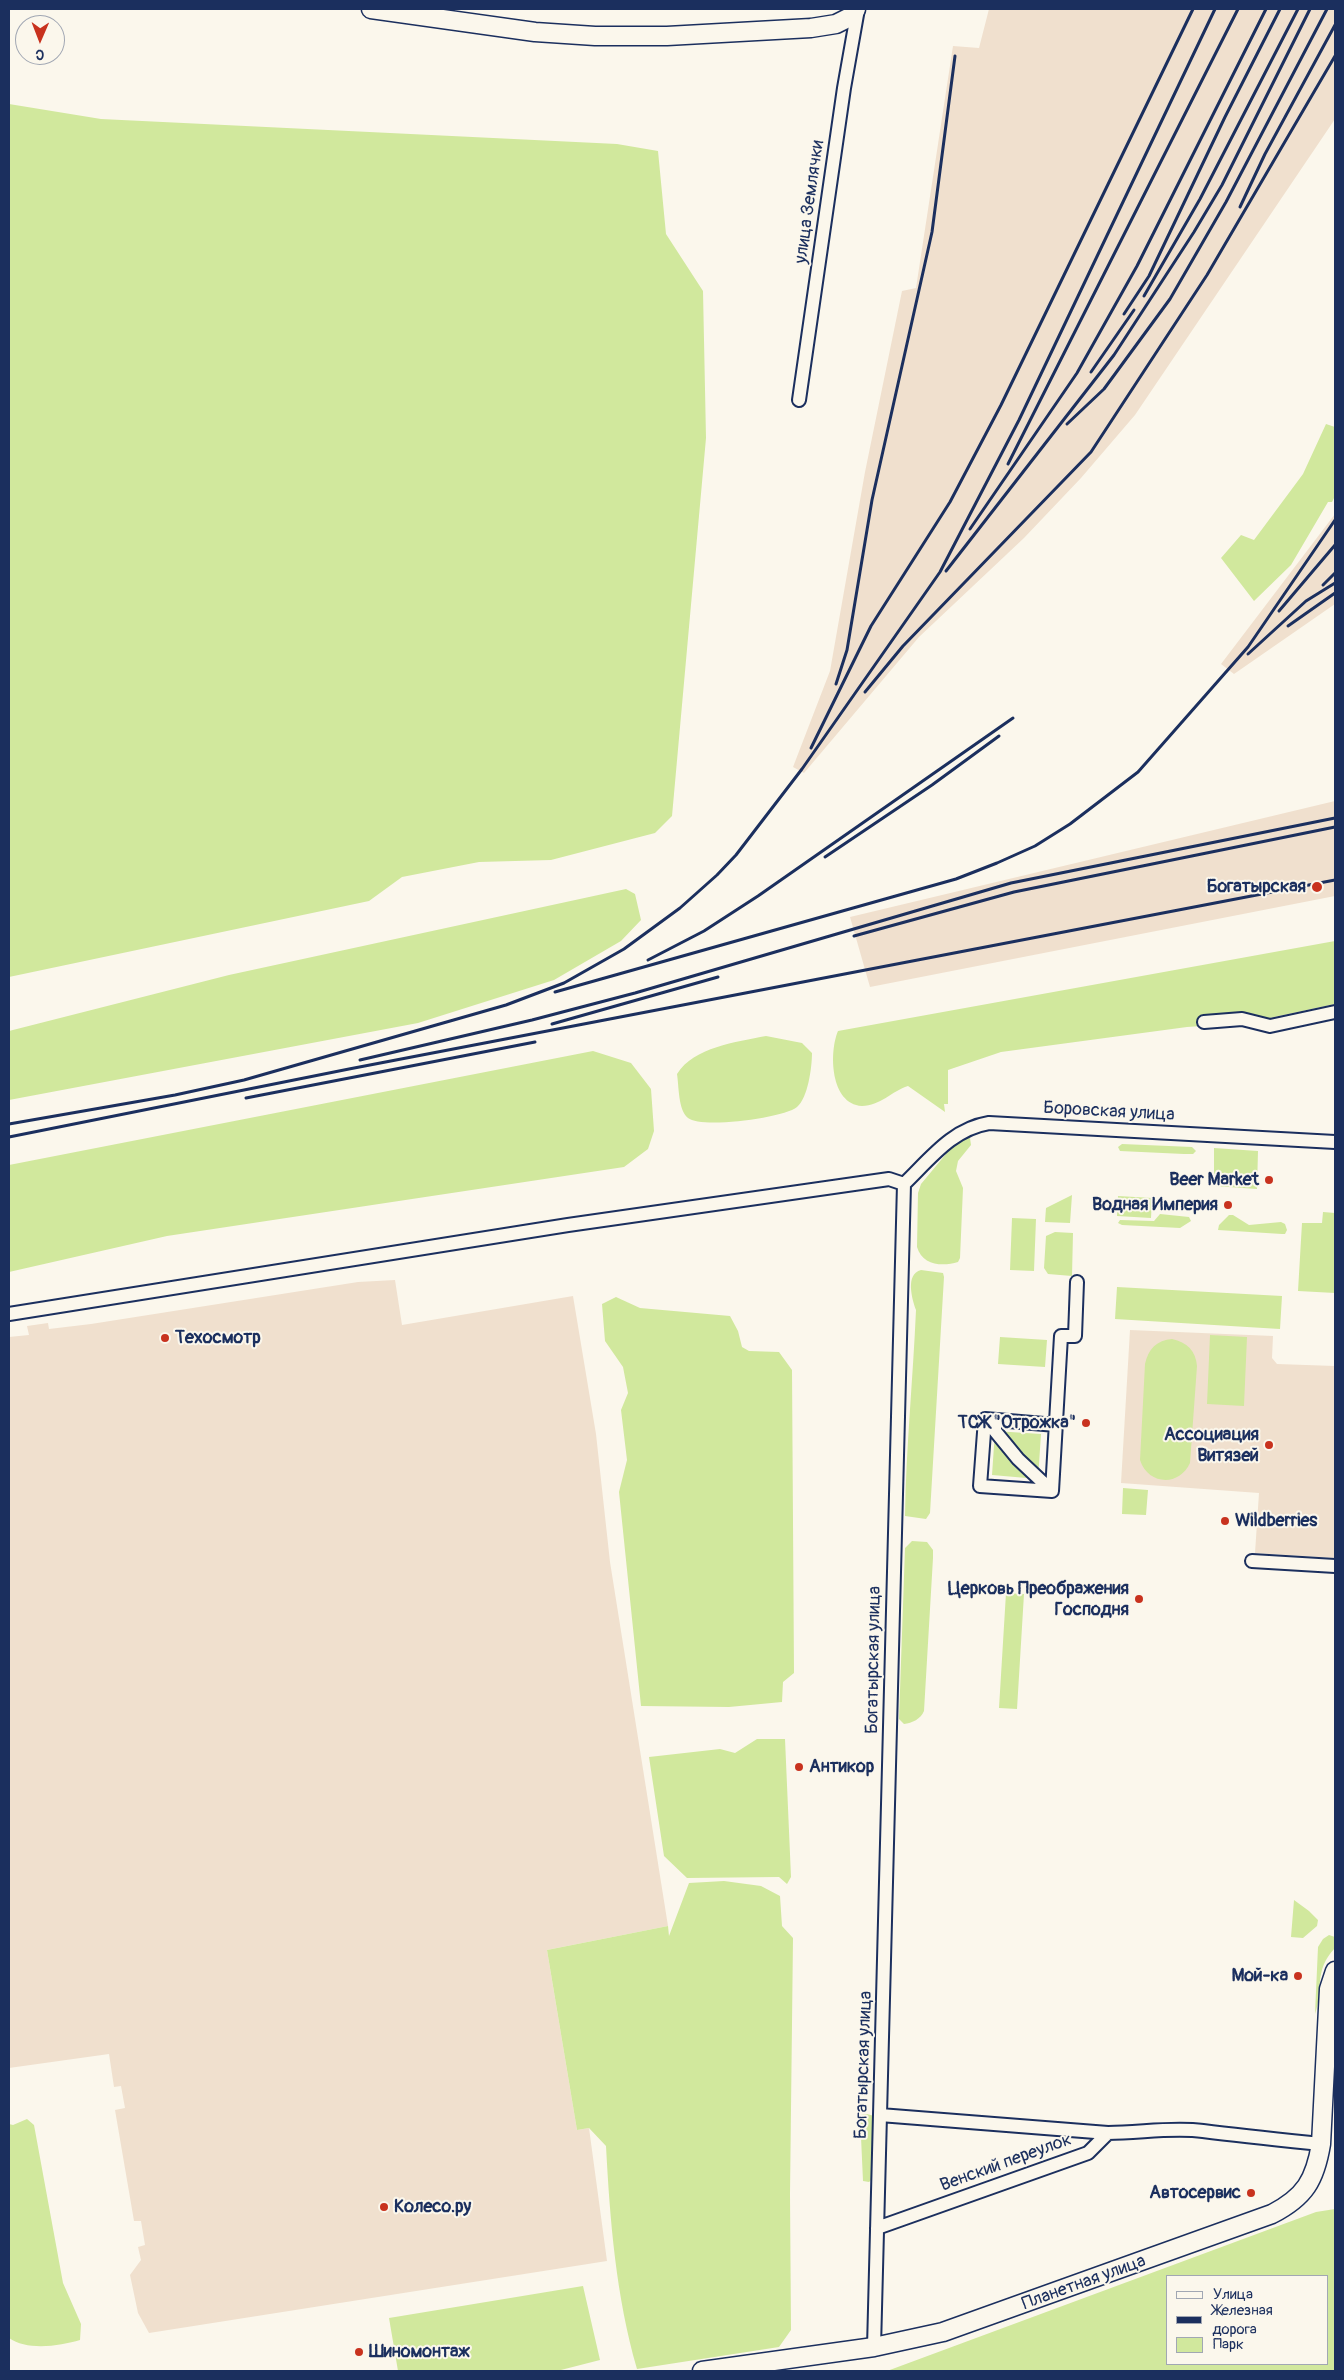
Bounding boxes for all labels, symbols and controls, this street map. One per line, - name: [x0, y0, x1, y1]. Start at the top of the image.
- north arrow: [15, 15, 65, 65]
- text: С: [35, 46, 44, 63]
- street label: улица Землячки: [791, 139, 829, 265]
- place label: Богатырская: [1207, 876, 1306, 898]
- marker: Богатырская: [1310, 880, 1324, 894]
- street label: Боровская улица: [1043, 1098, 1175, 1126]
- place label: Beer Market: [1169, 1169, 1259, 1191]
- marker: Beer Market: [1263, 1174, 1275, 1186]
- place label: Водная Империя: [1092, 1194, 1218, 1216]
- marker: Водная Империя: [1222, 1199, 1234, 1211]
- place label: Техосмотр: [175, 1327, 261, 1349]
- marker: Техосмотр: [159, 1332, 171, 1344]
- place label: ТСЖ "Отрожка": [958, 1412, 1076, 1434]
- marker: ТСЖ "Отрожка": [1080, 1417, 1092, 1429]
- place label: Ассоциация Витязей: [1164, 1424, 1259, 1466]
- marker: Ассоциация Витязей: [1263, 1439, 1275, 1451]
- place label: Wildberries: [1235, 1510, 1317, 1532]
- marker: Wildberries: [1219, 1515, 1231, 1527]
- place label: Церковь Преображения Господня: [948, 1578, 1129, 1620]
- street label: Богатырская улица: [862, 1586, 886, 1734]
- marker: Церковь Преображения Господня: [1133, 1593, 1145, 1605]
- place label: Антикор: [809, 1756, 874, 1778]
- marker: Антикор: [793, 1761, 805, 1773]
- place label: Мой-ка: [1231, 1965, 1288, 1987]
- marker: Мой-ка: [1292, 1970, 1304, 1982]
- street label: Богатырская улица: [851, 1991, 877, 2139]
- street label: Венский переулок: [937, 2129, 1075, 2197]
- place label: Автосервис: [1149, 2182, 1241, 2204]
- marker: Автосервис: [1245, 2187, 1257, 2199]
- place label: Колесо.ру: [394, 2196, 471, 2218]
- marker: Колесо.ру: [378, 2201, 390, 2213]
- street label: Планетная улица: [1019, 2251, 1149, 2315]
- legend: [1166, 2275, 1329, 2365]
- text: Улица: [1213, 2285, 1253, 2304]
- text: Железная дорога: [1212, 2301, 1273, 2339]
- text: Парк: [1213, 2335, 1244, 2354]
- place label: Шиномонтаж: [369, 2341, 470, 2363]
- marker: Шиномонтаж: [353, 2346, 365, 2358]

